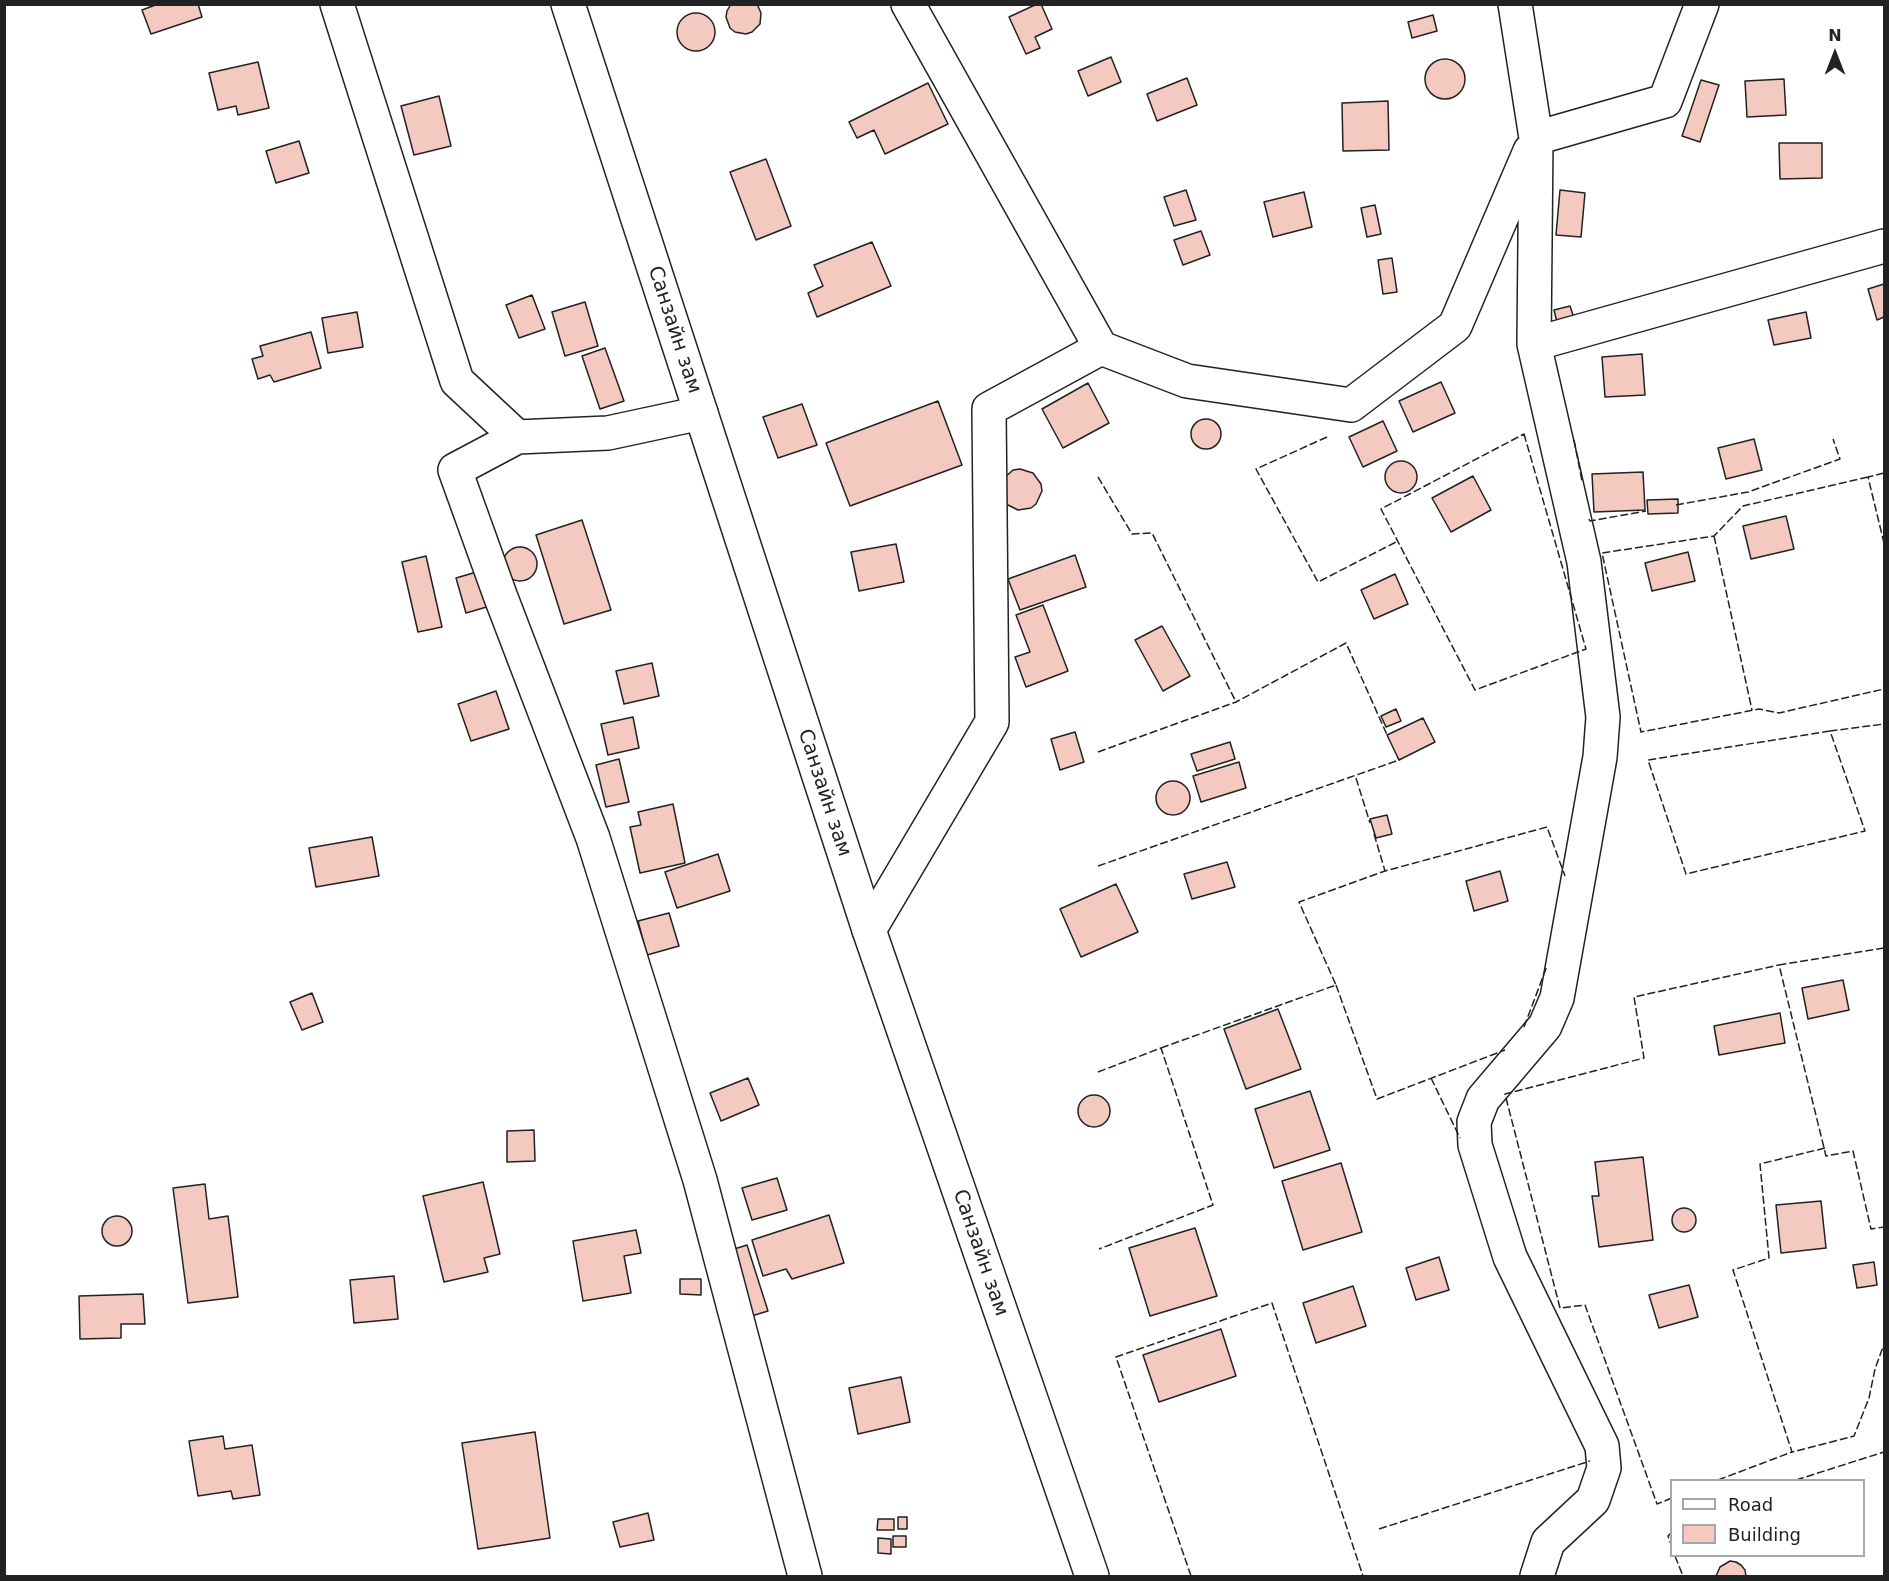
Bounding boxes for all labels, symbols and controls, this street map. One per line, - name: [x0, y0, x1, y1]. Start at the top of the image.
- north arrow: [1805, 24, 1865, 84]
- text: N: [1828, 26, 1842, 45]
- street label: Санзайн зам: [642, 263, 706, 397]
- street label: Санзайн зам: [792, 726, 856, 860]
- street label: Санзайн зам: [947, 1186, 1013, 1320]
- legend: [1670, 1479, 1865, 1557]
- text: Road: [1728, 1494, 1773, 1515]
- text: Building: [1728, 1524, 1801, 1545]

